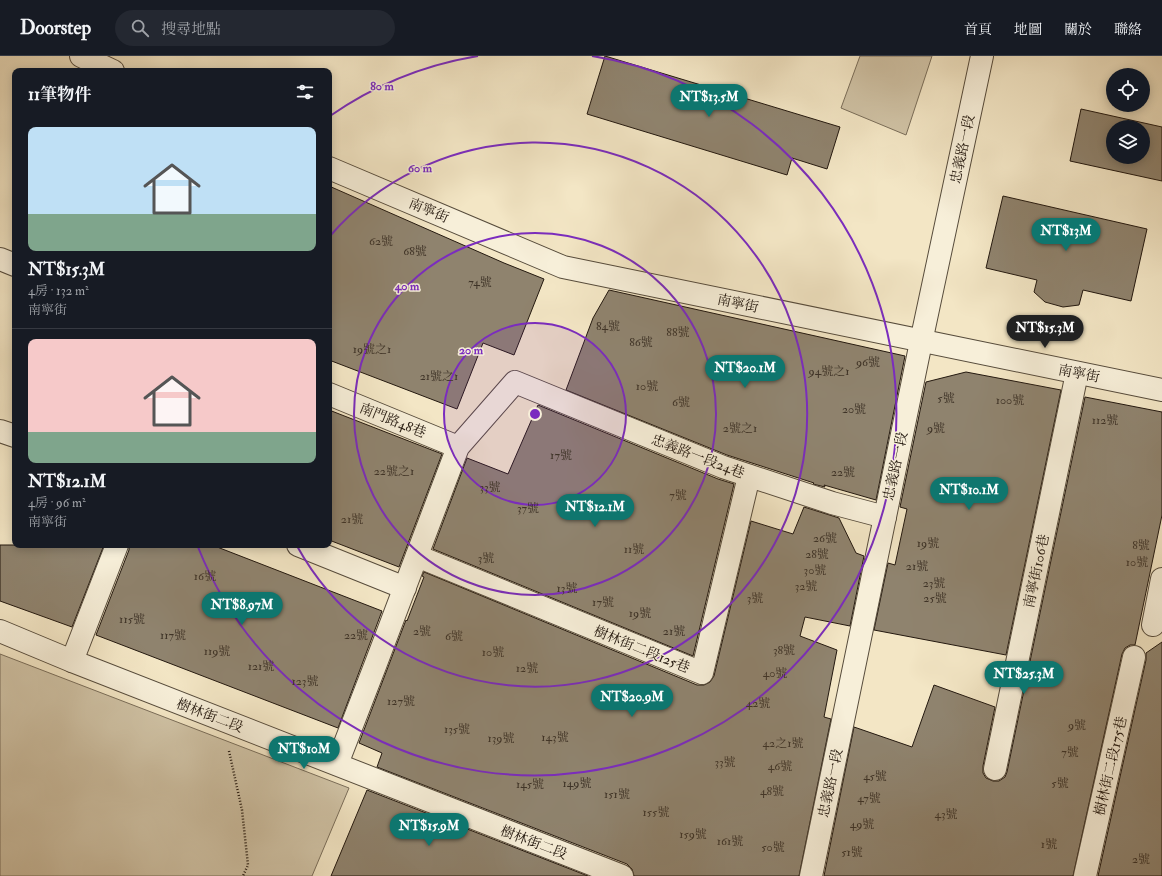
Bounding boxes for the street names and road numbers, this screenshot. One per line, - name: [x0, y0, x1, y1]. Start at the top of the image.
- street label: 忠義路一段: [947, 113, 978, 185]
- street label: 南寧街: [406, 194, 451, 226]
- street label: 南寧街: [716, 291, 760, 316]
- street label: 南寧街: [1057, 361, 1101, 386]
- street label: 南門路48巷: [357, 399, 429, 441]
- street label: 忠義路一段: [880, 430, 911, 502]
- street label: 忠義路一段24巷: [649, 431, 747, 482]
- street label: 南寧街106巷: [1020, 533, 1053, 610]
- street label: 樹林街二段125巷: [591, 622, 692, 676]
- street label: 樹林街二段: [174, 695, 246, 736]
- street label: 樹林街二段175巷: [1091, 715, 1130, 818]
- street label: 忠義路一段: [815, 747, 846, 819]
- street label: 樹林街二段: [498, 822, 570, 863]

